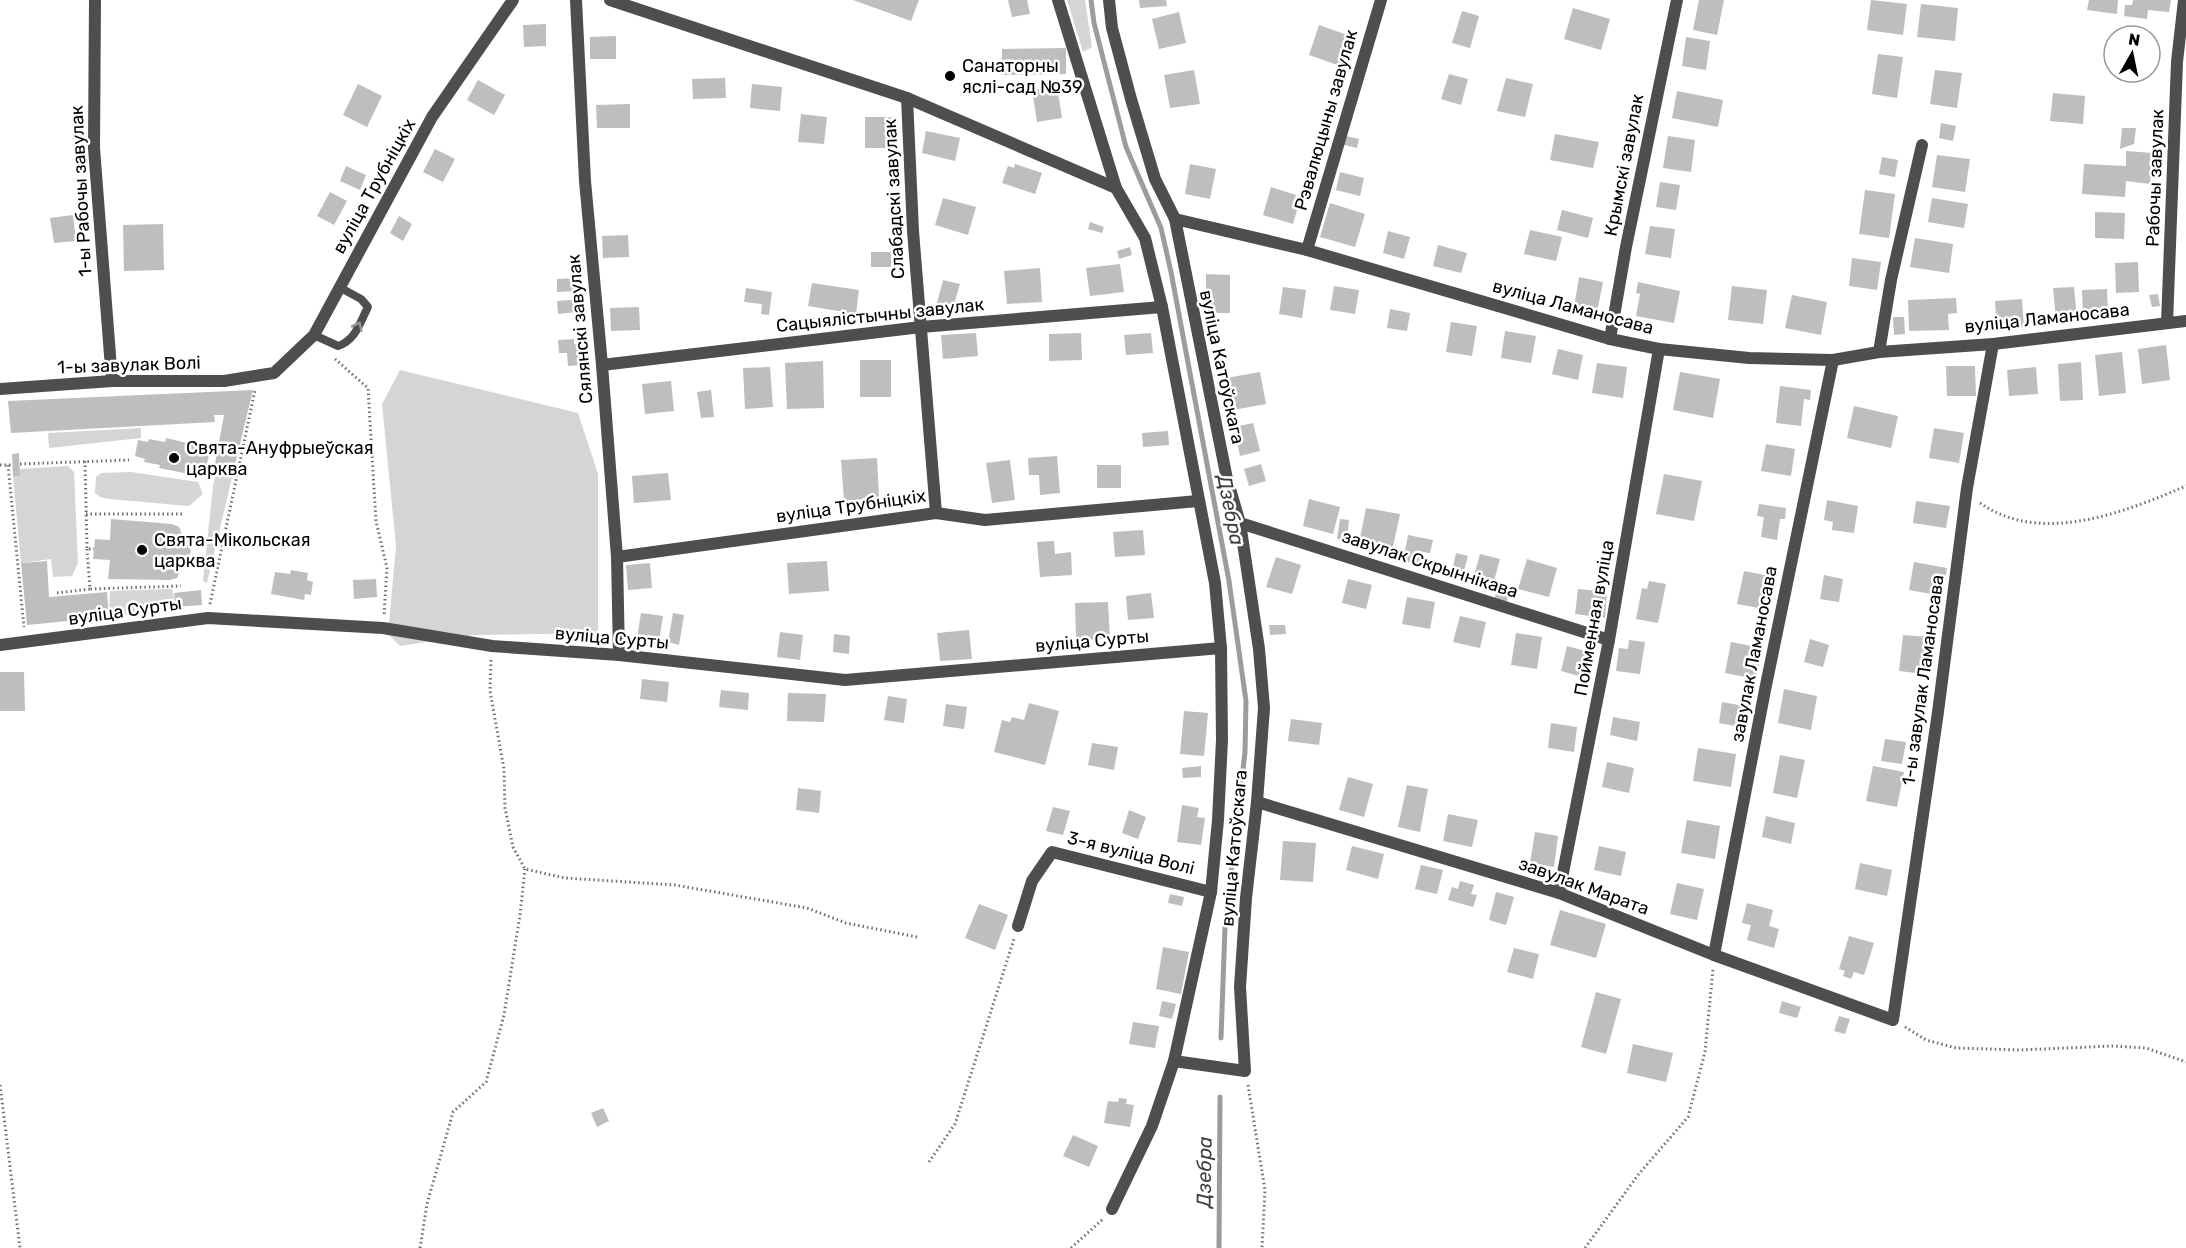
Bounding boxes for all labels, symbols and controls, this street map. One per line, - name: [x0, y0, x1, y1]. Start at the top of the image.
- north arrow: [2102, 24, 2162, 84]
- street label: Рэвалюцыны завулак: [1290, 27, 1362, 213]
- text: N: [2127, 29, 2141, 50]
- place label: Санаторны яслі-сад №39: [962, 55, 1083, 98]
- marker: Санаторны яслі-сад №39: [943, 69, 957, 83]
- street label: Крымскі завулак: [1599, 92, 1649, 238]
- street label: 1-ы Рабочы завулак: [66, 104, 96, 277]
- street label: Рабочы завулак: [2142, 108, 2168, 247]
- street label: вуліца Трубніцкіх: [328, 114, 420, 257]
- street label: Слабадскі завулак: [879, 118, 909, 280]
- street label: Сялянскі завулак: [562, 253, 597, 405]
- street label: вуліца Ламаносава: [1490, 275, 1656, 339]
- street label: вуліца Катоўскага: [1195, 288, 1249, 446]
- street label: Сацыялістычны завулак: [775, 293, 985, 337]
- street label: вуліца Ламаносава: [1963, 298, 2131, 338]
- one-way arrow: [351, 322, 363, 333]
- street label: 1-ы завулак Волі: [57, 352, 201, 378]
- place label: Свята-Ануфрыеўская царква: [186, 437, 374, 480]
- marker: Свята-Ануфрыеўская царква: [167, 451, 181, 465]
- water label: Дзебра: [1212, 471, 1250, 547]
- street label: вуліца Трубніцкіх: [775, 485, 928, 527]
- street label: завулак Скрыннікава: [1339, 525, 1521, 603]
- place label: Свята-Мікольская царква: [154, 529, 310, 572]
- street label: Пойменная вуліца: [1569, 538, 1619, 698]
- marker: Свята-Мікольская царква: [135, 543, 149, 557]
- street label: завулак Ламаносава: [1726, 564, 1782, 744]
- street label: 1-ы завулак Ламаносава: [1897, 573, 1949, 787]
- street label: вуліца Сурты: [67, 592, 183, 630]
- street label: вуліца Сурты: [554, 622, 670, 654]
- street label: вуліца Сурты: [1034, 625, 1150, 657]
- street label: вуліца Катоўскага: [1216, 769, 1252, 927]
- street label: 3-я вуліца Волі: [1065, 827, 1197, 879]
- street label: завулак Марата: [1516, 852, 1652, 920]
- water label: Дзебра: [1191, 1136, 1217, 1210]

